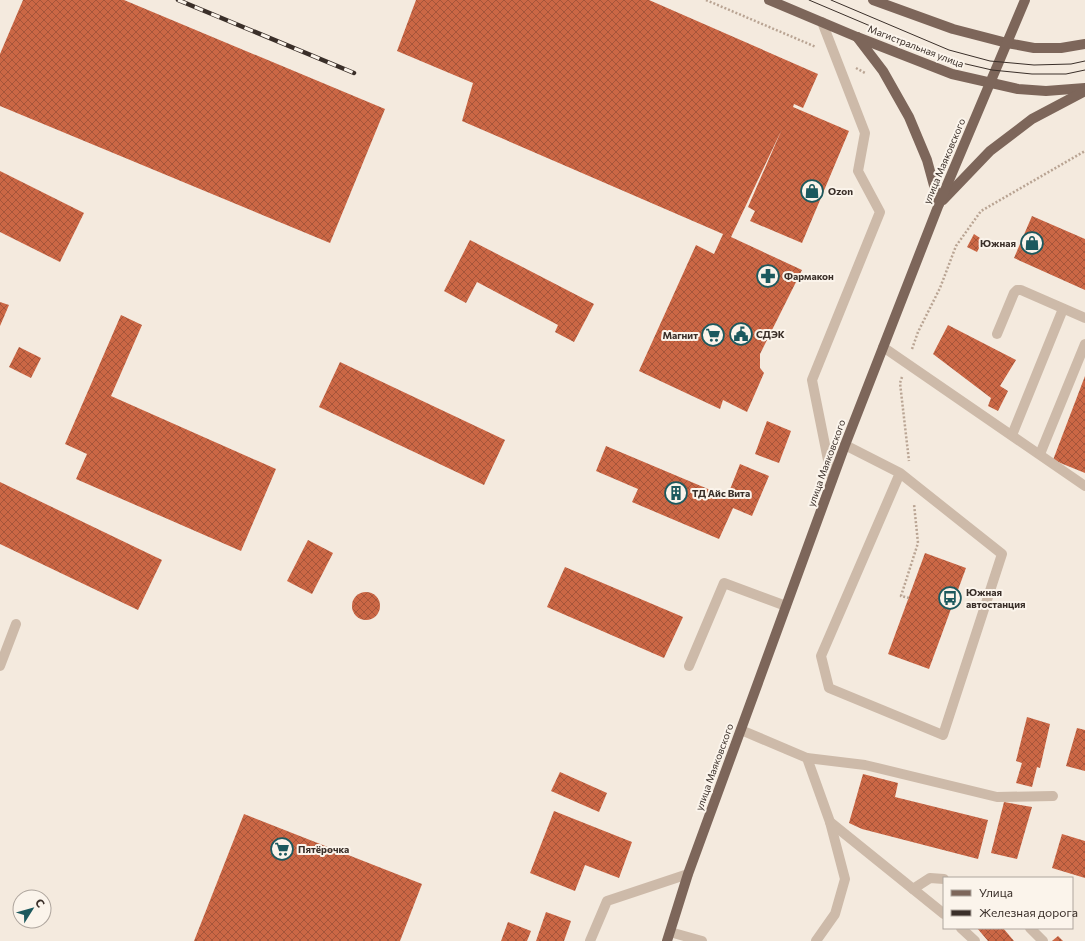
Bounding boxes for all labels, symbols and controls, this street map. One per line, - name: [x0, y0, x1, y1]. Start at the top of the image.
- street label: Магистральная улица: [866, 22, 966, 70]
- street label: улица Маяковского: [921, 116, 967, 206]
- shop icon: Ozon: [799, 178, 825, 204]
- place label: Ozon: [828, 185, 853, 197]
- shop icon: Южная: [1019, 230, 1045, 256]
- place label: Южная: [980, 237, 1016, 249]
- pharmacy icon: Фармакон: [755, 263, 781, 289]
- place label: Фармакон: [784, 270, 834, 282]
- public building icon: СДЭК: [728, 321, 754, 347]
- supermarket icon: Магнит: [700, 322, 726, 348]
- place label: СДЭК: [756, 328, 785, 340]
- place label: Магнит: [662, 329, 698, 341]
- street label: улица Маяковского: [805, 418, 847, 508]
- building icon: ТД Айс Вита: [663, 480, 689, 506]
- place label: ТД Айс Вита: [692, 487, 750, 499]
- bus stop icon: Южная автостанция: [937, 585, 963, 611]
- place label: Южная автостанция: [966, 586, 1026, 610]
- street label: улица Маяковского: [693, 722, 735, 812]
- supermarket icon: Пятёрочка: [269, 836, 295, 862]
- place label: Пятёрочка: [298, 843, 349, 855]
- legend: [943, 877, 1073, 929]
- text: Улица: [979, 885, 1013, 899]
- north arrow: [12, 889, 52, 929]
- text: С: [33, 896, 48, 910]
- text: Железная дорога: [979, 905, 1078, 919]

